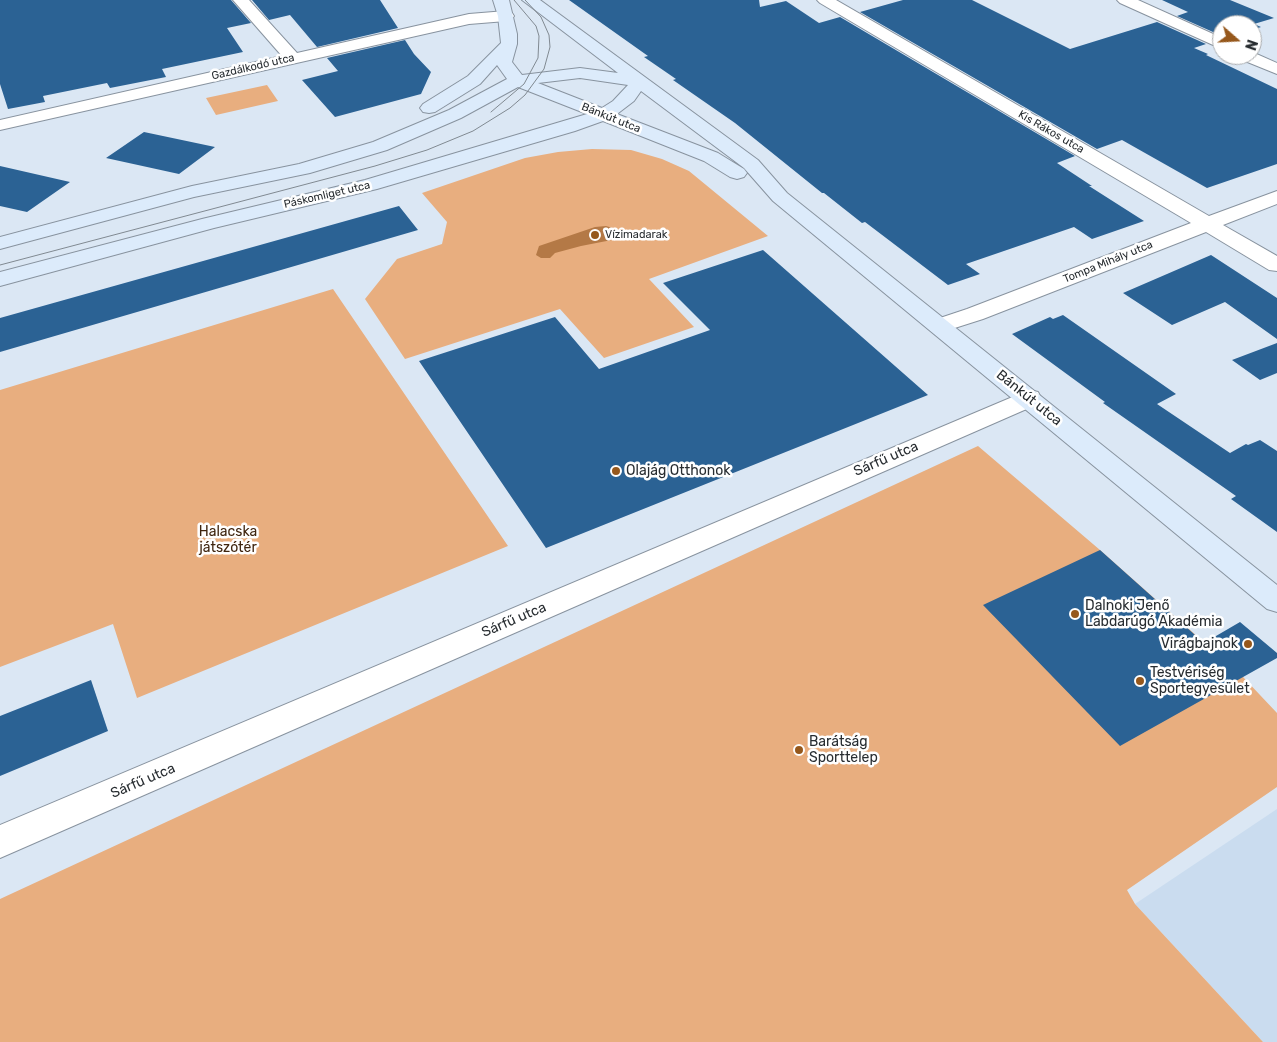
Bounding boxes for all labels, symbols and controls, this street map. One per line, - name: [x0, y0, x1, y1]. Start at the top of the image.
- north arrow: [1212, 15, 1262, 65]
- text: N: [1241, 37, 1260, 52]
- street label: Gazdálkodó utca: [210, 51, 296, 83]
- street label: Bánkút utca: [580, 100, 642, 136]
- street label: Kis Rákos utca: [1016, 108, 1086, 156]
- street label: Páskomliget utca: [283, 179, 371, 211]
- place label: Vízimadarak: [605, 228, 667, 242]
- marker: Vízimadarak: [589, 229, 601, 241]
- street label: Tompa Mihály utca: [1061, 238, 1155, 286]
- street label: Bánkút utca: [993, 366, 1065, 430]
- street label: Sárfű utca: [851, 438, 921, 480]
- place label: Olajág Otthonok: [626, 463, 731, 479]
- marker: Olajág Otthonok: [610, 465, 622, 477]
- park label: Halacska játszótér: [199, 524, 257, 556]
- place label: Dalnoki Jenő Labdarúgó Akadémia: [1085, 598, 1222, 630]
- street label: Sárfű utca: [479, 599, 549, 641]
- marker: Dalnoki Jenő Labdarúgó Akadémia: [1069, 608, 1081, 620]
- place label: Virágbajnok: [1161, 636, 1238, 652]
- marker: Virágbajnok: [1242, 638, 1254, 650]
- place label: Testvériség Sportegyesület: [1150, 665, 1250, 698]
- marker: Testvériség Sportegyesület: [1134, 675, 1146, 687]
- place label: Barátság Sporttelep: [809, 734, 878, 766]
- marker: Barátság Sporttelep: [793, 744, 805, 756]
- street label: Sárfű utca: [108, 760, 178, 802]

